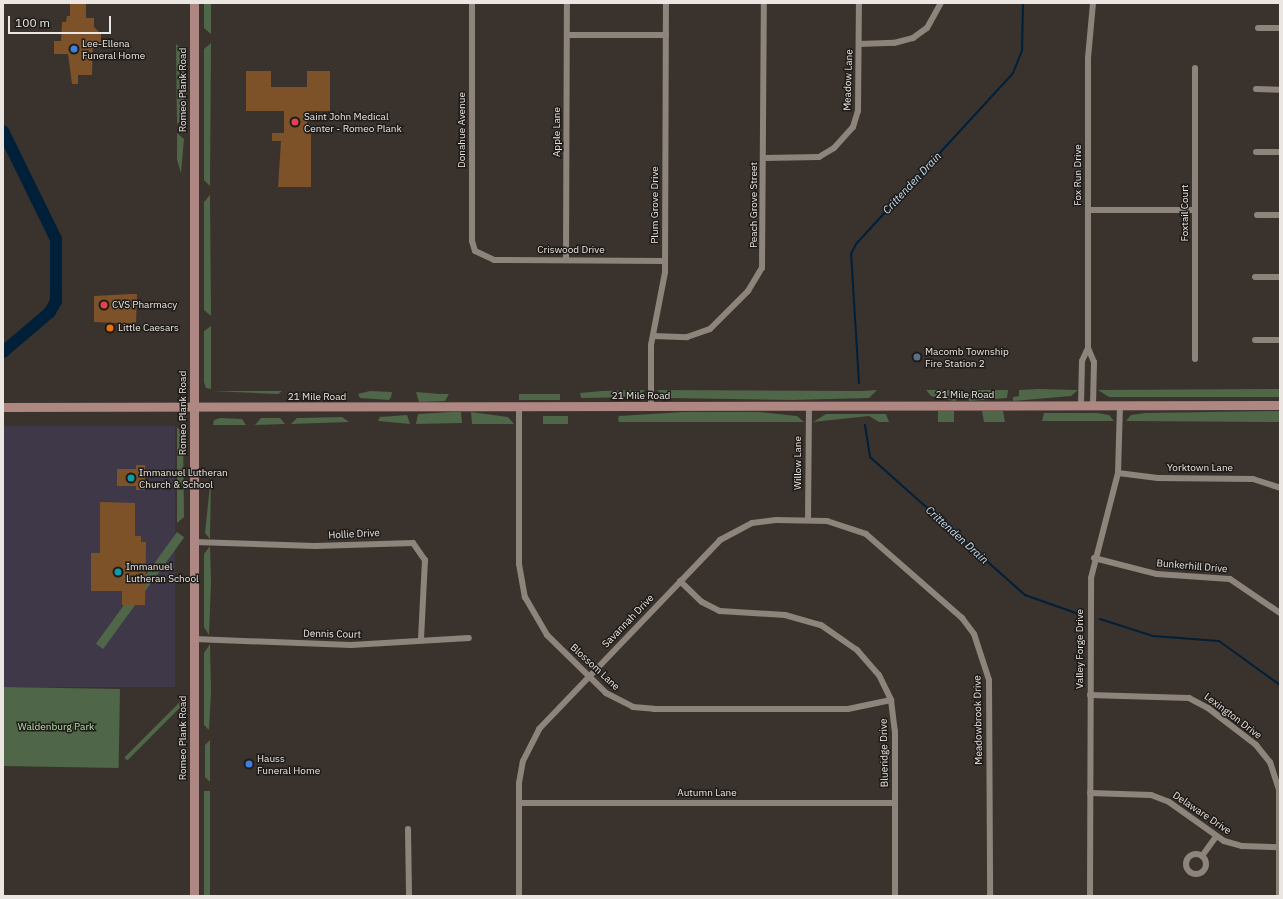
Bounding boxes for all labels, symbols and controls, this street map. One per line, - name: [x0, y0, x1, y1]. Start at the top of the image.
- scale bar: [10, 8, 113, 34]
- text: 100 m: [15, 15, 50, 30]
- place label: Lee-Ellena Funeral Home: [82, 37, 145, 60]
- marker: Lee-Ellena Funeral Home: [69, 44, 79, 54]
- street label: Romeo Plank Road: [177, 48, 189, 132]
- street label: Meadow Lane: [841, 49, 855, 111]
- street label: Donahue Avenue: [456, 92, 468, 168]
- street label: Apple Lane: [551, 107, 563, 157]
- place label: Saint John Medical Center - Romeo Plank: [304, 110, 402, 134]
- marker: Saint John Medical Center - Romeo Plank: [289, 116, 301, 128]
- street label: Fox Run Drive: [1072, 144, 1084, 206]
- water label: Crittenden Drain: [880, 149, 944, 217]
- street label: Peach Grove Street: [748, 162, 760, 248]
- street label: Plum Grove Drive: [649, 166, 661, 244]
- street label: Foxtail Court: [1179, 184, 1191, 242]
- street label: Criswood Drive: [537, 244, 605, 256]
- place label: CVS Pharmacy: [112, 299, 177, 311]
- marker: CVS Pharmacy: [99, 300, 109, 310]
- place label: Little Caesars: [118, 322, 179, 334]
- marker: Little Caesars: [105, 323, 115, 333]
- place label: Macomb Township Fire Station 2: [925, 345, 1009, 368]
- marker: Macomb Township Fire Station 2: [912, 352, 922, 362]
- street label: Romeo Plank Road: [177, 371, 189, 455]
- street label: 21 Mile Road: [936, 389, 994, 401]
- street label: 21 Mile Road: [612, 390, 670, 402]
- street label: 21 Mile Road: [288, 391, 346, 403]
- street label: Willow Lane: [792, 436, 804, 490]
- street label: Yorktown Lane: [1167, 462, 1233, 474]
- place label: Immanuel Lutheran Church & School: [139, 466, 228, 490]
- marker: Immanuel Lutheran Church & School: [126, 473, 136, 483]
- water label: Crittenden Drain: [923, 503, 991, 567]
- street label: Hollie Drive: [328, 527, 380, 541]
- street label: Bunkerhill Drive: [1156, 557, 1228, 575]
- place label: Immanuel Lutheran School: [126, 560, 199, 584]
- marker: Immanuel Lutheran School: [113, 567, 123, 577]
- street label: Savannah Drive: [600, 592, 656, 650]
- street label: Valley Forge Drive: [1074, 609, 1086, 689]
- street label: Dennis Court: [303, 627, 361, 641]
- street label: Blossom Lane: [568, 641, 622, 693]
- street label: Meadowbrook Drive: [971, 675, 985, 765]
- street label: Lexington Drive: [1202, 690, 1264, 742]
- street label: Romeo Plank Road: [177, 696, 189, 780]
- street label: Blueridge Drive: [877, 719, 891, 787]
- park label: Waldenburg Park: [18, 721, 94, 733]
- place label: Hauss Funeral Home: [257, 752, 320, 776]
- marker: Hauss Funeral Home: [244, 759, 254, 769]
- street label: Autumn Lane: [677, 787, 737, 799]
- street label: Delaware Drive: [1171, 789, 1233, 837]

